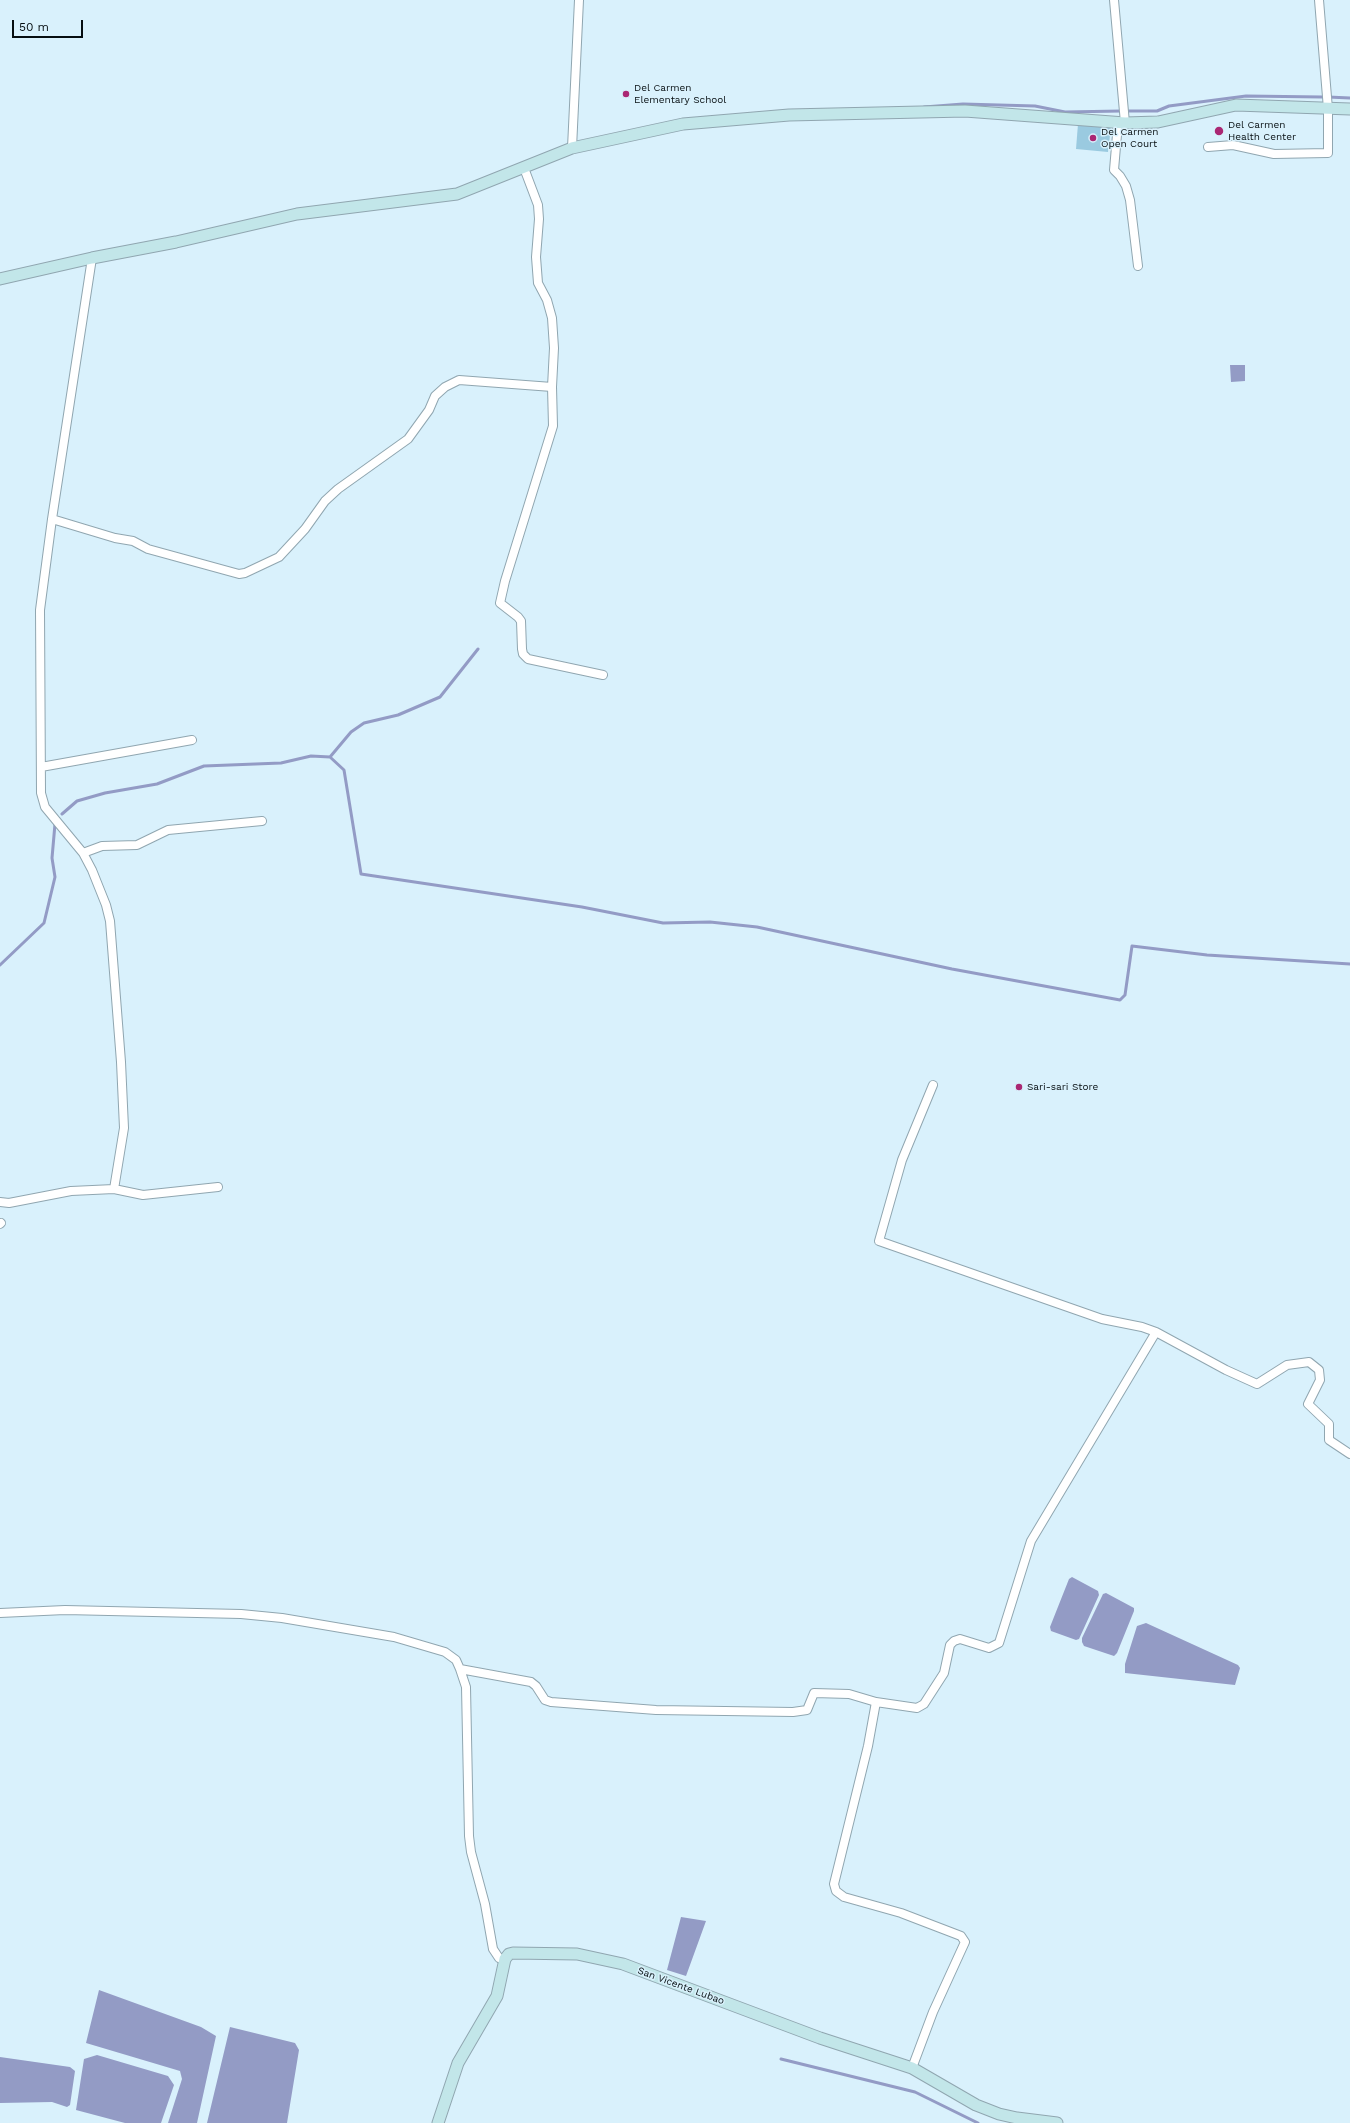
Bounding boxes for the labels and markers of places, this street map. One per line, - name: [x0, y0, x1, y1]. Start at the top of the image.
- place label: Del Carmen Elementary School: [634, 82, 726, 106]
- marker: Del Carmen Elementary School: [621, 89, 631, 99]
- place label: Del Carmen Health Center: [1228, 119, 1296, 142]
- marker: Del Carmen Health Center: [1213, 125, 1225, 137]
- place label: Del Carmen Open Court: [1101, 126, 1159, 150]
- marker: Del Carmen Open Court: [1088, 133, 1098, 143]
- place label: Sari-sari Store: [1027, 1081, 1098, 1093]
- marker: Sari-sari Store: [1014, 1082, 1024, 1092]

